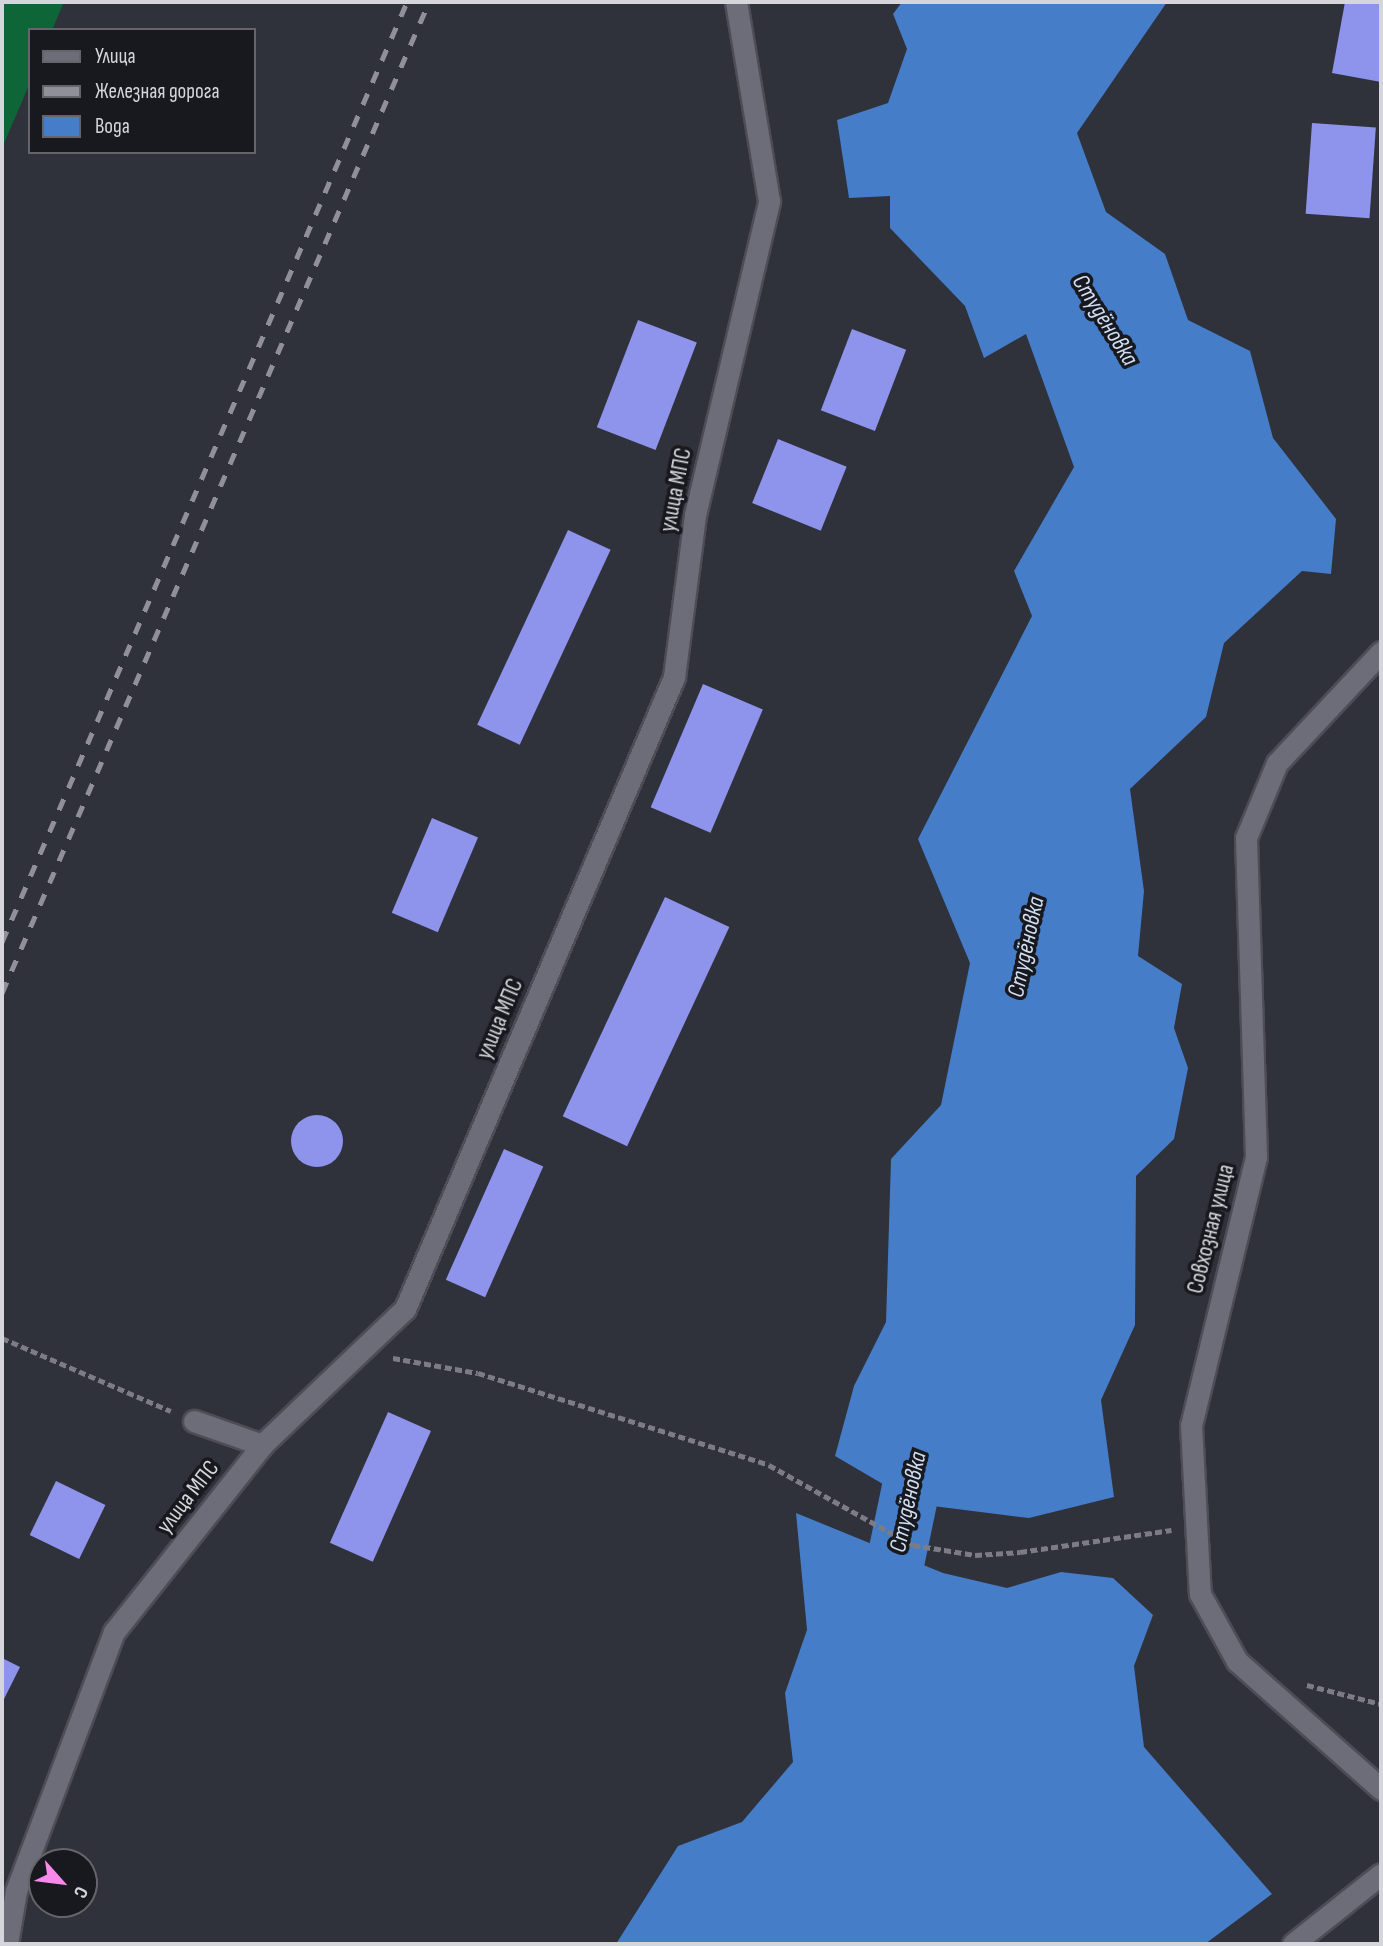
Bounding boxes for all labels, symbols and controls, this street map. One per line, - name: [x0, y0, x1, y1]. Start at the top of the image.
- legend: [28, 28, 256, 154]
- text: Улица: [95, 44, 136, 69]
- text: Железная дорога: [95, 79, 220, 104]
- text: Вода: [95, 114, 130, 139]
- water label: Студёновка: [1066, 269, 1144, 371]
- street label: улица МПС: [654, 446, 698, 534]
- water label: Студёновка: [1001, 894, 1051, 1000]
- street label: улица МПС: [471, 974, 529, 1064]
- street label: Совхозная улица: [1182, 1162, 1240, 1296]
- water label: Студёновка: [883, 1449, 933, 1555]
- street label: улица МПС: [151, 1455, 225, 1539]
- north arrow: [28, 1848, 98, 1918]
- text: С: [68, 1882, 93, 1902]

